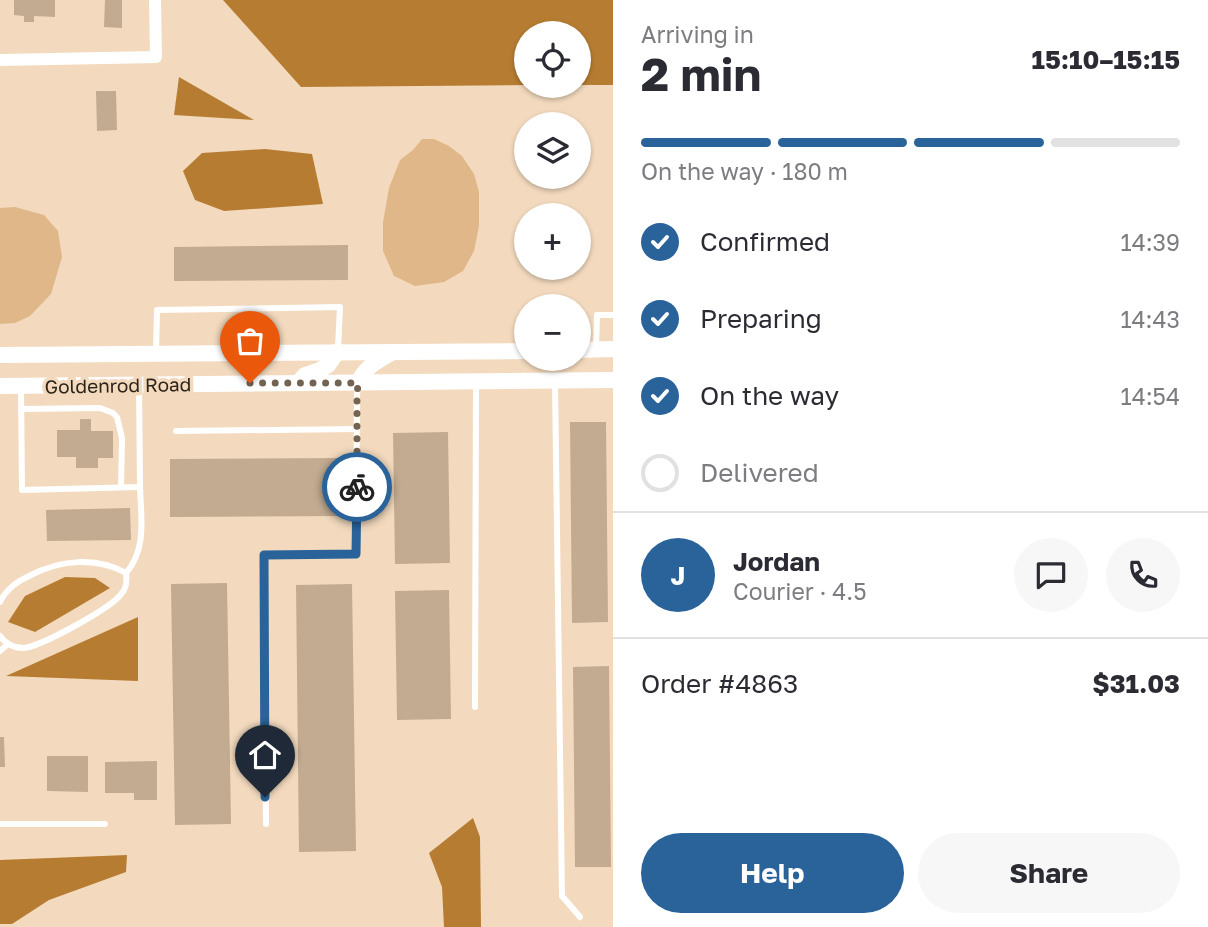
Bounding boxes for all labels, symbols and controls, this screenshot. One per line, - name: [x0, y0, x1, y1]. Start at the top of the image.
- text: Arriving in: [641, 20, 754, 48]
- map controls: [514, 21, 591, 371]
- button: locate: [514, 21, 591, 98]
- text: 15:10–15:15: [1032, 44, 1180, 75]
- text: 2 min: [641, 46, 761, 101]
- button: layers: [514, 112, 591, 189]
- text: On the way · 180 m: [641, 157, 848, 185]
- button: +: [514, 203, 591, 280]
- icon: check: [641, 223, 679, 261]
- text: Confirmed: [700, 226, 830, 257]
- text: 14:39: [1121, 228, 1180, 256]
- button: −: [514, 294, 591, 371]
- icon: check: [641, 300, 679, 338]
- text: Preparing: [700, 303, 822, 334]
- text: 14:43: [1120, 305, 1180, 333]
- pin: [220, 311, 280, 383]
- icon: bag: [231, 322, 269, 360]
- street label: Goldenrod Road: [44, 372, 192, 398]
- icon: check: [641, 377, 679, 415]
- text: On the way: [700, 380, 839, 411]
- text: 14:54: [1121, 382, 1180, 410]
- courier: [322, 452, 392, 522]
- text: Delivered: [700, 457, 819, 488]
- icon: bike: [338, 468, 376, 506]
- button: chat: [1014, 538, 1088, 612]
- button: phone: [1106, 538, 1180, 612]
- text: Jordan: [733, 546, 820, 577]
- text: J: [671, 560, 685, 591]
- text: Courier · 4.5: [733, 577, 866, 605]
- text: Order #4863: [641, 668, 798, 699]
- text: $31.03: [1092, 668, 1180, 699]
- pin: [235, 725, 295, 797]
- icon: home: [246, 736, 284, 774]
- button: Help: [641, 833, 904, 913]
- button: Share: [918, 833, 1180, 913]

